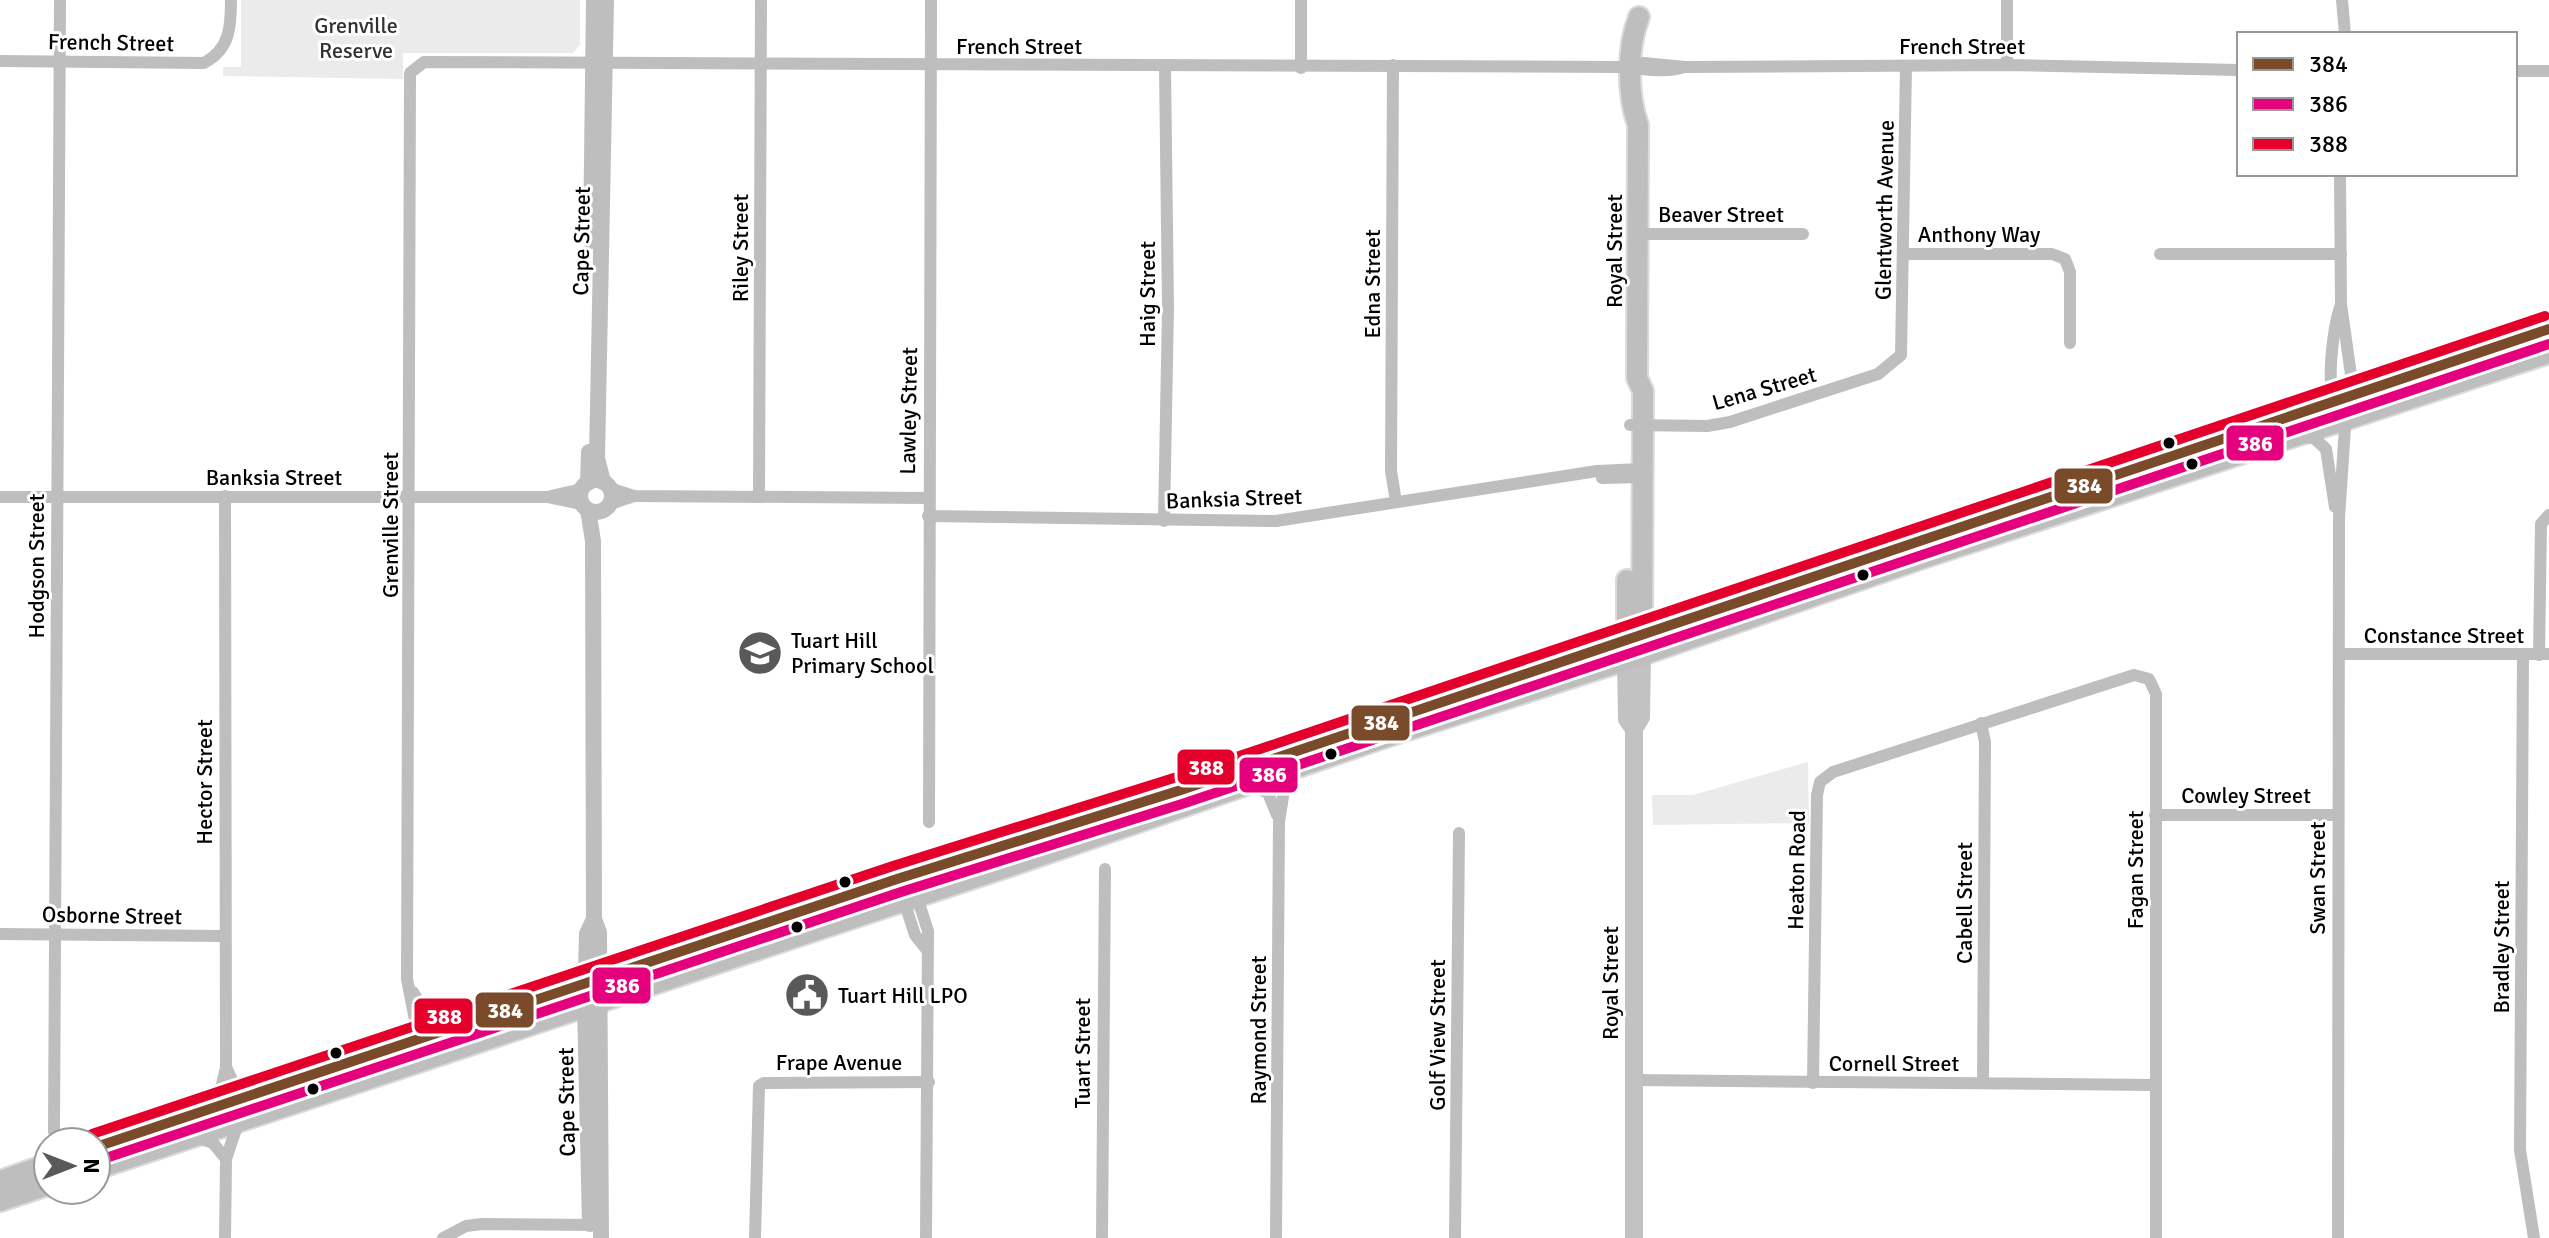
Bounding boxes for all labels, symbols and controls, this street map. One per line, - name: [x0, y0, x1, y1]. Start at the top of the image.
- park label: Grenville Reserve: [314, 12, 398, 64]
- street label: French Street: [48, 28, 175, 57]
- legend: [2237, 32, 2517, 176]
- street label: French Street: [956, 33, 1082, 60]
- street label: French Street: [1899, 33, 2025, 60]
- text: 384: [2309, 49, 2348, 79]
- text: 386: [2309, 89, 2348, 119]
- street label: Glentworth Avenue: [1869, 120, 1900, 300]
- text: 388: [2309, 129, 2348, 159]
- street label: Cape Street: [567, 186, 596, 296]
- street label: Riley Street: [727, 193, 754, 302]
- street label: Royal Street: [1601, 194, 1628, 308]
- street label: Beaver Street: [1658, 201, 1784, 228]
- street label: Anthony Way: [1918, 221, 2041, 248]
- street label: Edna Street: [1359, 229, 1386, 339]
- street label: Haig Street: [1134, 241, 1161, 347]
- street label: Lawley Street: [894, 347, 923, 475]
- street label: Lena Street: [1709, 361, 1820, 416]
- line badge: 386: [2225, 424, 2285, 462]
- text: 386: [2237, 430, 2273, 457]
- unlabelled marker: [2161, 435, 2177, 451]
- street label: Grenville Street: [377, 452, 404, 598]
- unlabelled marker: [2184, 456, 2200, 472]
- street label: Banksia Street: [206, 464, 343, 491]
- line badge: 384: [2053, 467, 2114, 505]
- text: 384: [2066, 472, 2102, 499]
- street label: Banksia Street: [1165, 483, 1303, 514]
- street label: Hodgson Street: [23, 493, 50, 638]
- unlabelled marker: [1855, 567, 1871, 583]
- street label: Constance Street: [2364, 622, 2525, 649]
- place label: Tuart Hill Primary School: [791, 627, 934, 679]
- school or university icon: Tuart Hill Primary School: [736, 629, 784, 677]
- line badge: 384: [1350, 704, 1411, 742]
- text: 384: [1363, 709, 1399, 736]
- street label: Hector Street: [191, 719, 218, 845]
- unlabelled marker: [1323, 746, 1339, 762]
- line badge: 388: [1176, 748, 1236, 786]
- text: 388: [1188, 754, 1224, 781]
- line badge: 386: [1238, 756, 1299, 794]
- text: 386: [1251, 761, 1287, 788]
- street label: Cowley Street: [2181, 782, 2311, 809]
- street label: Heaton Road: [1782, 810, 1811, 930]
- street label: Fagan Street: [2122, 810, 2149, 929]
- street label: Swan Street: [2304, 821, 2331, 934]
- street label: Cabell Street: [1951, 842, 1978, 964]
- unlabelled marker: [837, 874, 853, 890]
- street label: Bradley Street: [2488, 880, 2515, 1014]
- street label: Osborne Street: [42, 901, 183, 930]
- unlabelled marker: [789, 919, 805, 935]
- street label: Royal Street: [1597, 926, 1624, 1040]
- street label: Raymond Street: [1245, 955, 1272, 1105]
- street label: Golf View Street: [1424, 959, 1451, 1111]
- line badge: 386: [591, 966, 652, 1005]
- public building icon: Tuart Hill LPO: [783, 971, 831, 1019]
- text: 386: [604, 972, 640, 999]
- place label: Tuart Hill LPO: [838, 982, 968, 1009]
- line badge: 384: [474, 991, 535, 1029]
- line badge: 388: [413, 997, 474, 1035]
- text: 384: [487, 997, 523, 1024]
- street label: Tuart Street: [1069, 997, 1096, 1108]
- text: 388: [426, 1003, 462, 1030]
- unlabelled marker: [328, 1045, 344, 1061]
- street label: Cape Street: [552, 1047, 581, 1157]
- street label: Frape Avenue: [776, 1049, 902, 1076]
- street label: Cornell Street: [1829, 1050, 1960, 1077]
- unlabelled marker: [305, 1081, 321, 1097]
- north arrow: [32, 1126, 112, 1206]
- text: N: [78, 1158, 105, 1174]

